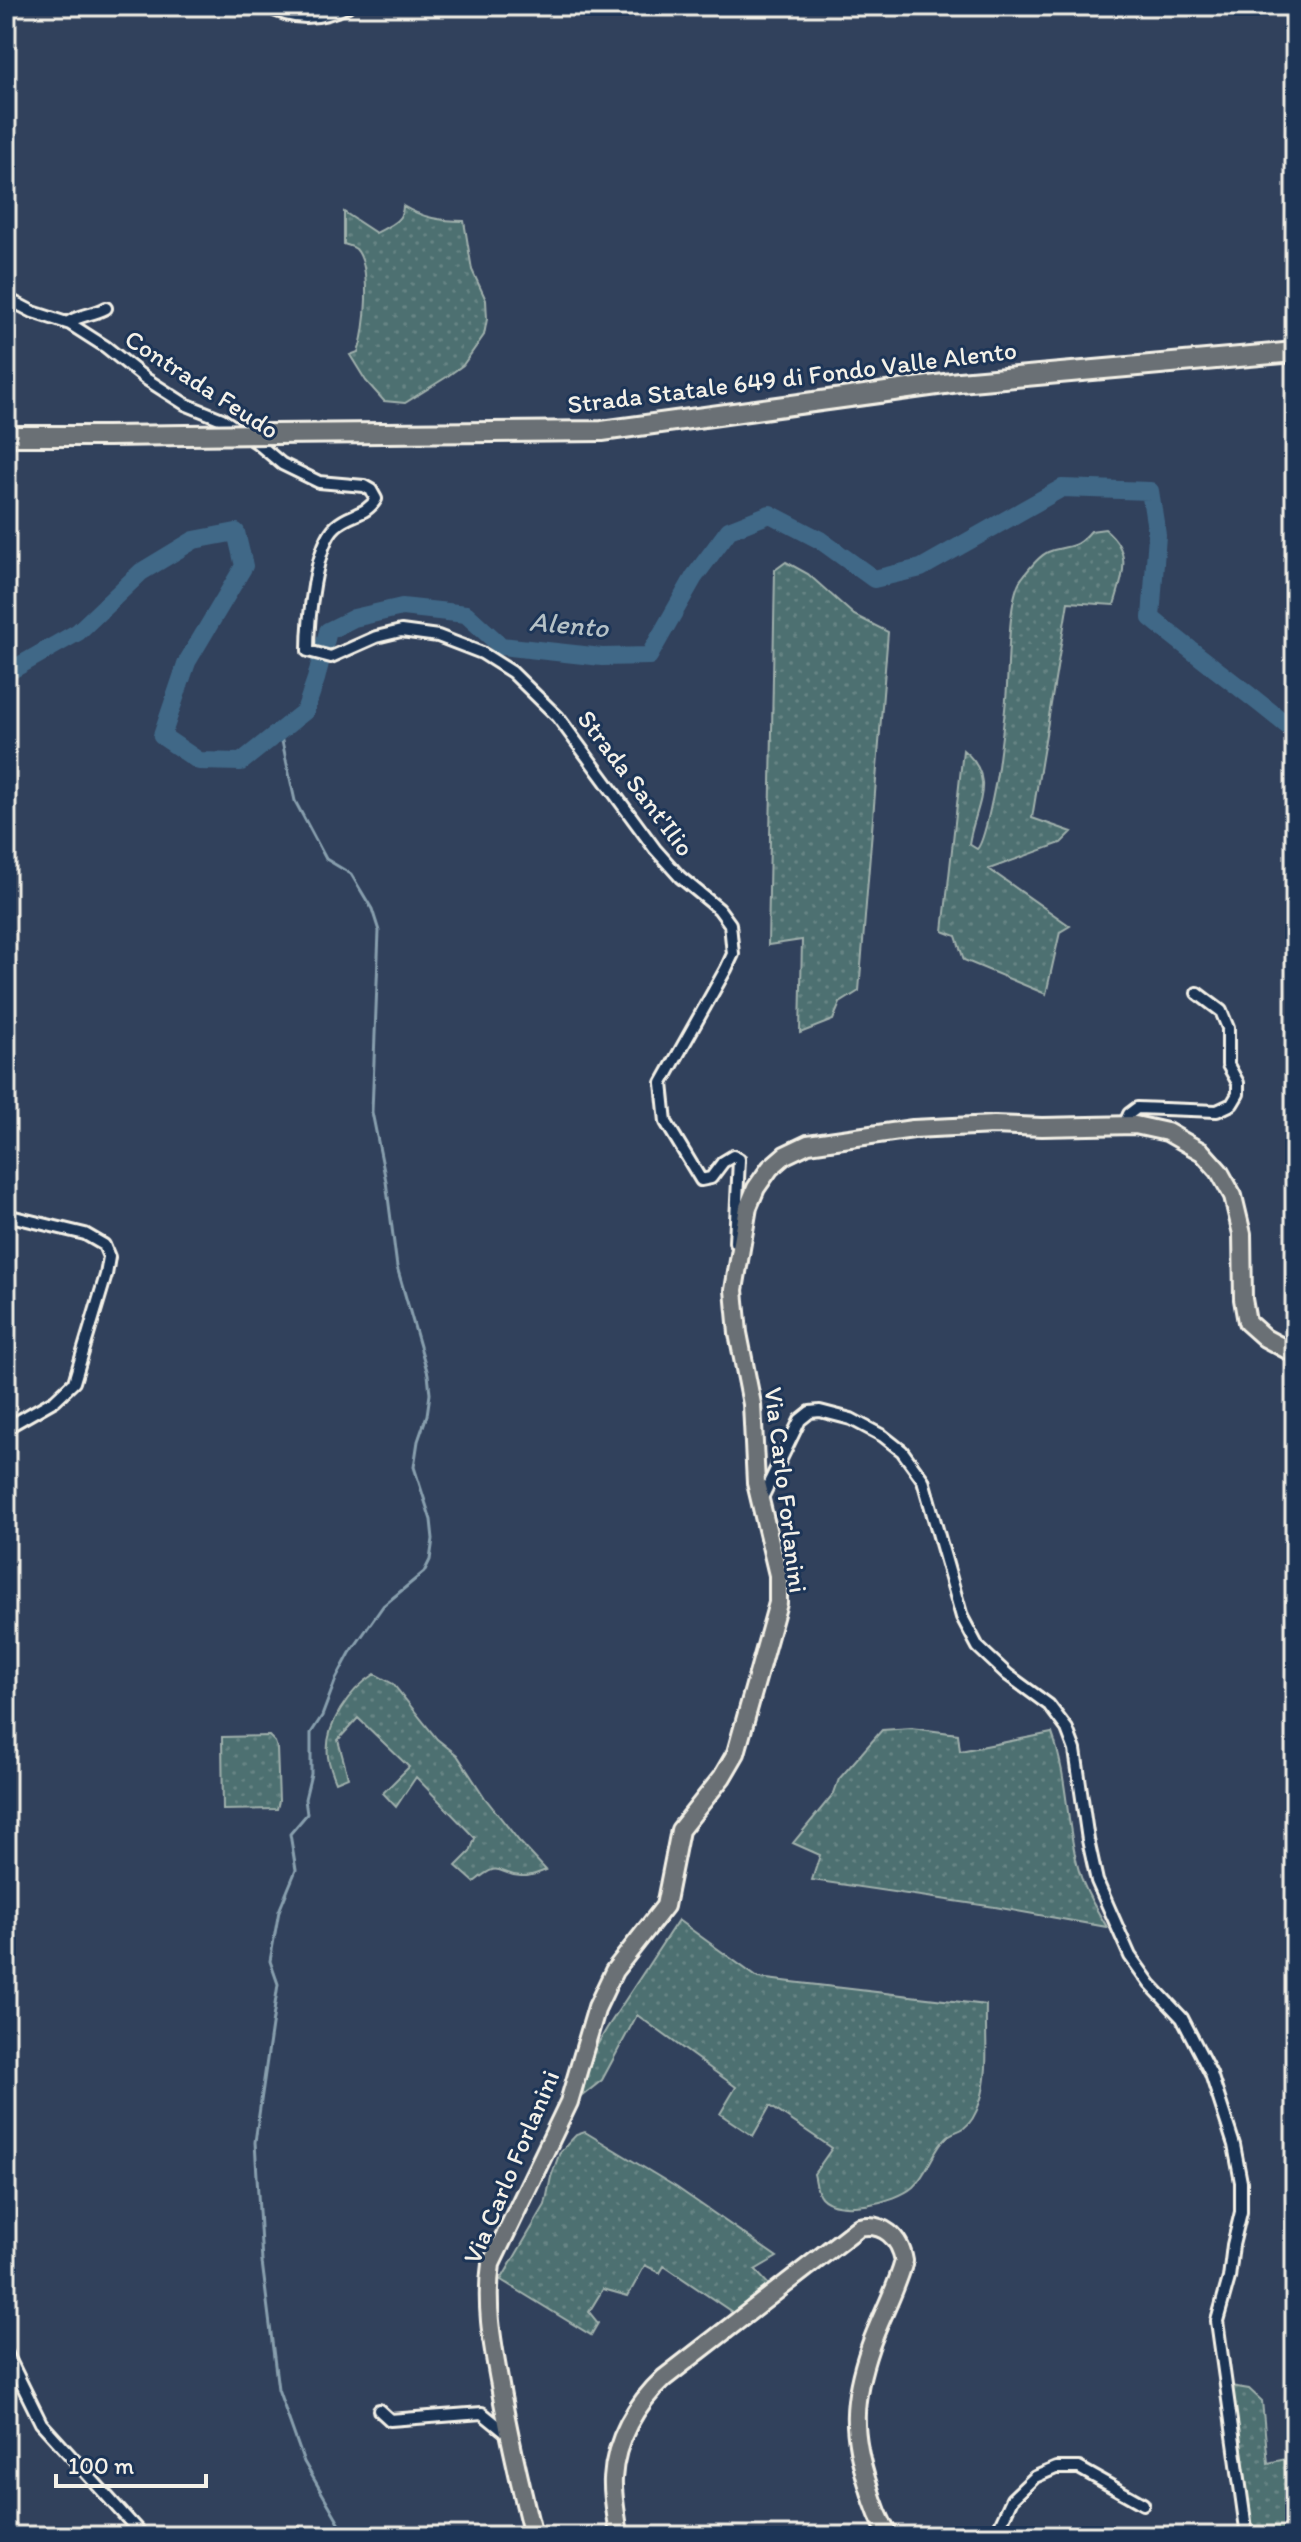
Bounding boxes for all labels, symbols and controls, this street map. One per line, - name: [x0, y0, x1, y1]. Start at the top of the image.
- street label: Contrada Feudo: [119, 322, 285, 446]
- street label: Strada Statale 649 di Fondo Valle Alento: [565, 334, 1019, 420]
- water label: Alento: [528, 604, 611, 644]
- street label: Strada Sant'Ilio: [571, 704, 701, 862]
- street label: Via Carlo Forlanini: [757, 1385, 815, 1595]
- street label: Via Carlo Forlanini: [456, 2065, 566, 2269]
- scale bar: [56, 2438, 206, 2488]
- text: 100 m: [68, 2451, 134, 2480]

